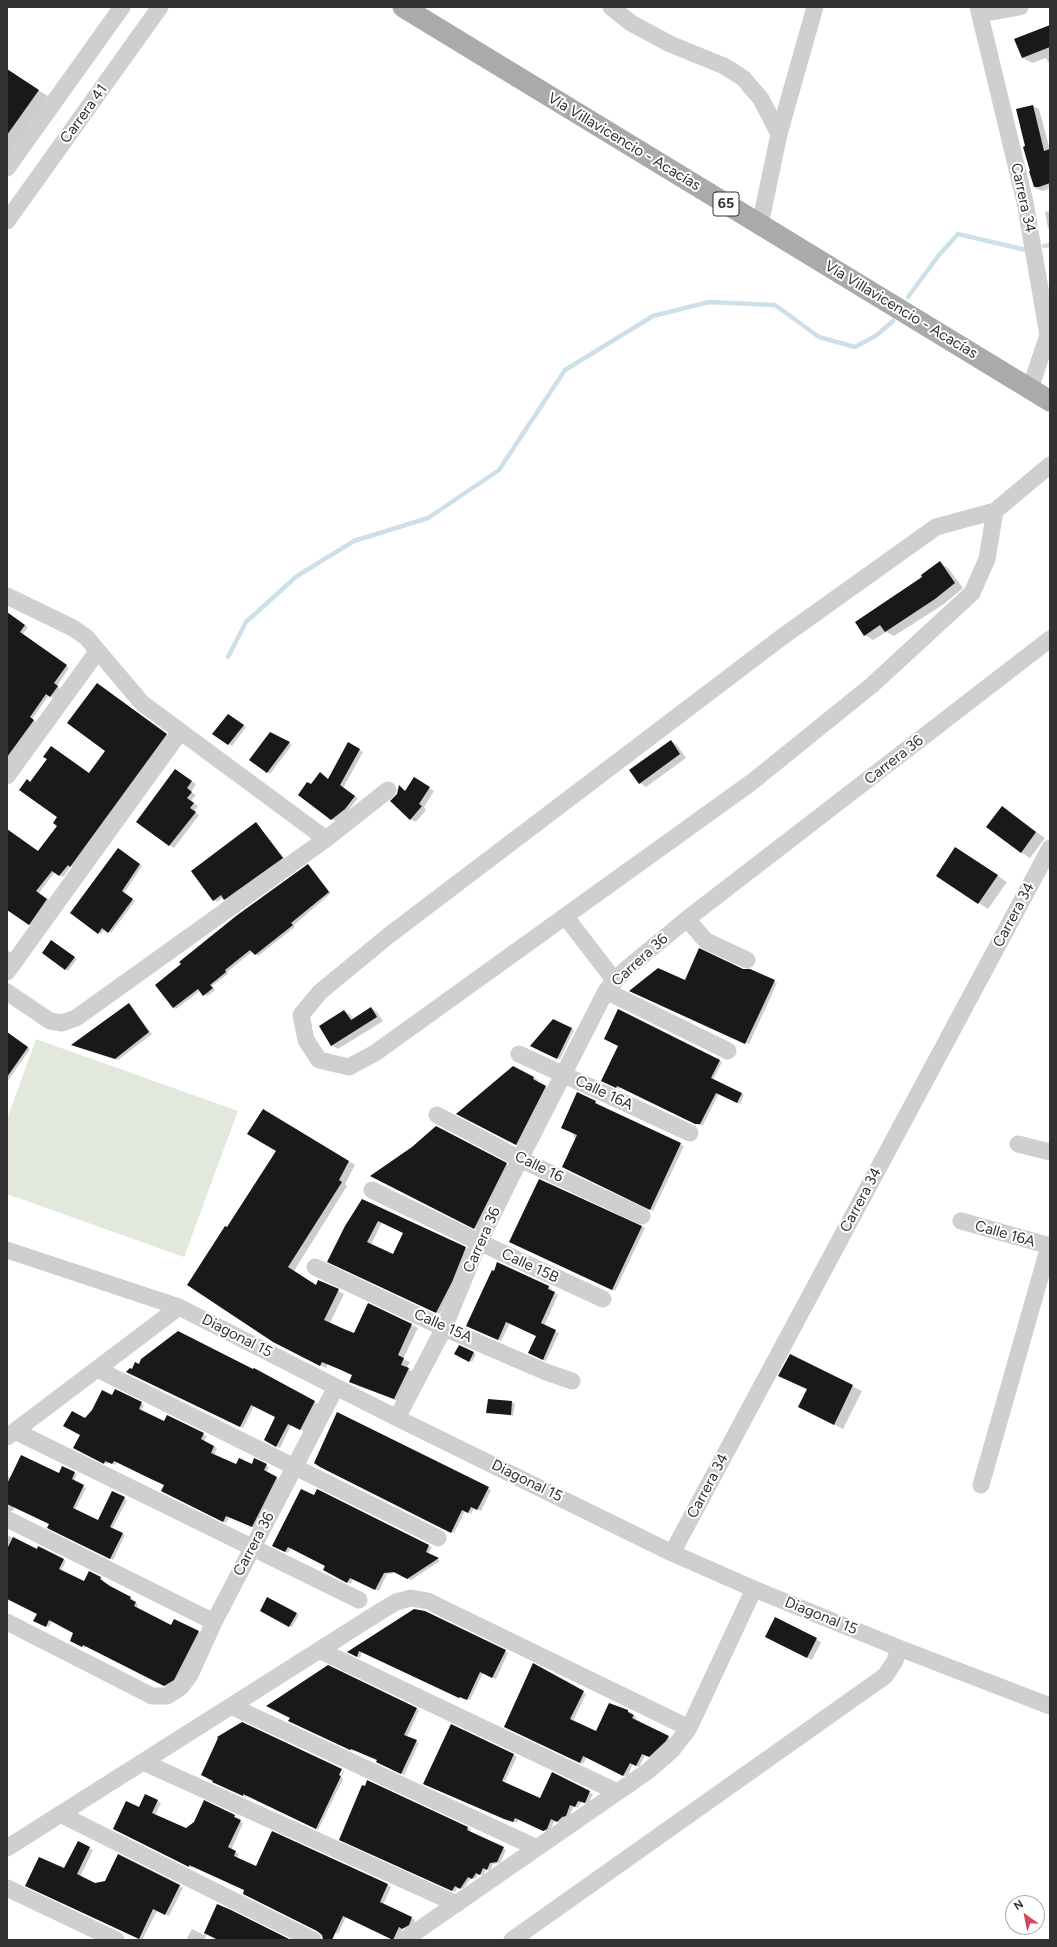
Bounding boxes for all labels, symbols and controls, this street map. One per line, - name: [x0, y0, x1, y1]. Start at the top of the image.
- street label: Carrera 41: [57, 81, 111, 147]
- street label: Vía Villavicencio - Acacías: [544, 89, 704, 195]
- street label: Carrera 34: [1007, 162, 1039, 234]
- road number: 65: [713, 192, 739, 216]
- street label: Vía Villavicencio - Acacías: [821, 257, 981, 363]
- street label: Carrera 36: [861, 731, 927, 789]
- street label: Carrera 34: [989, 880, 1039, 950]
- street label: Carrera 36: [608, 930, 672, 990]
- street label: Calle 16A: [572, 1072, 636, 1114]
- street label: Calle 16: [512, 1148, 566, 1186]
- street label: Carrera 34: [836, 1165, 886, 1235]
- street label: Carrera 36: [460, 1204, 504, 1276]
- street label: Calle 16A: [973, 1217, 1037, 1251]
- street label: Calle 15B: [499, 1245, 561, 1287]
- street label: Calle 15A: [411, 1305, 475, 1347]
- street label: Diagonal 15: [199, 1311, 275, 1361]
- street label: Carrera 34: [683, 1451, 733, 1521]
- street label: Diagonal 15: [489, 1456, 565, 1506]
- street label: Carrera 36: [230, 1509, 278, 1579]
- street label: Diagonal 15: [782, 1593, 860, 1639]
- north arrow: [1005, 1895, 1045, 1935]
- text: N: [1012, 1898, 1026, 1913]

